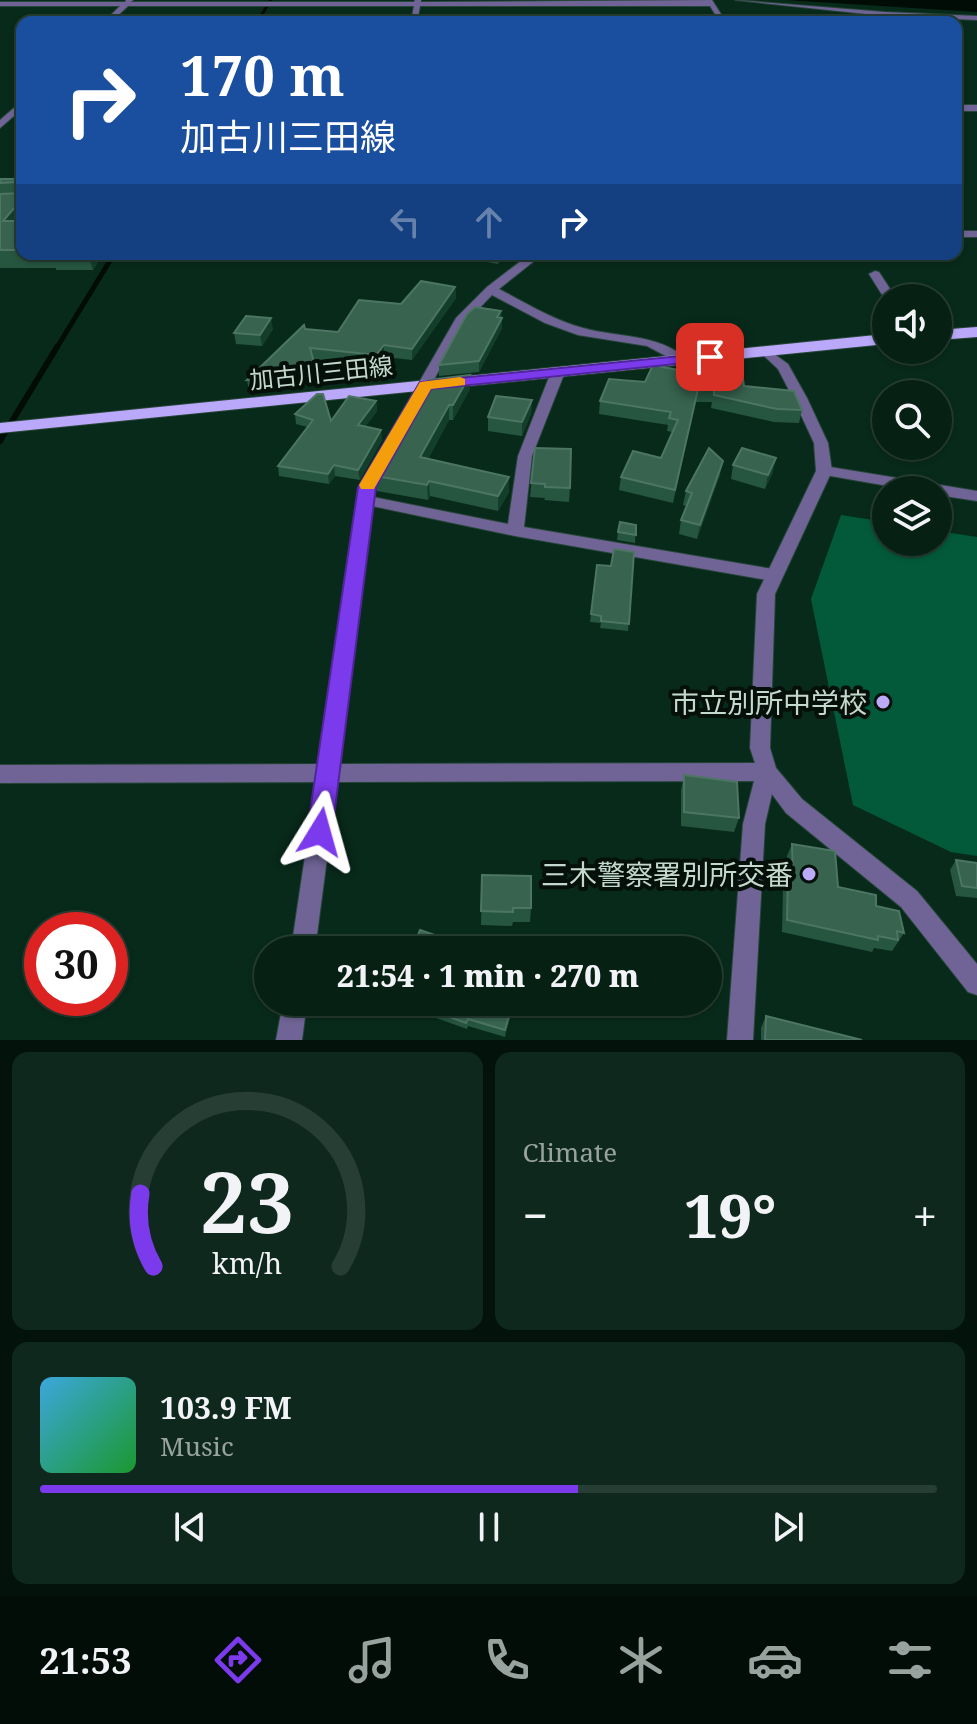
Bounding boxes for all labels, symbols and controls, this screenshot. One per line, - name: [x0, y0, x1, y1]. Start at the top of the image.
- text: 170 m: [180, 36, 345, 112]
- icon: right: [48, 48, 152, 152]
- text: 加古川三田線: [180, 112, 396, 161]
- icon: left: [383, 200, 427, 244]
- icon: ahead: [467, 200, 511, 244]
- icon: right: [551, 200, 595, 244]
- map controls: [872, 284, 952, 556]
- button: sound: [872, 284, 952, 364]
- pin: [676, 323, 744, 391]
- icon: arrive: [688, 335, 732, 379]
- street label: 加古川三田線: [248, 348, 394, 396]
- button: search: [872, 380, 952, 460]
- button: layers: [872, 476, 952, 556]
- place label: 市立別所中学校: [671, 683, 867, 721]
- marker: 市立別所中学校: [874, 693, 892, 711]
- position arrow: [278, 790, 362, 874]
- place label: 三木警察署別所交番: [541, 855, 793, 893]
- marker: 三木警察署別所交番: [800, 865, 818, 883]
- speed limit sign: 30: [24, 912, 128, 1016]
- text: 21:54 · 1 min · 270 m: [337, 955, 639, 996]
- text: Climate: [523, 1134, 617, 1170]
- text: 23: [200, 1144, 294, 1257]
- text: 19°: [684, 1174, 776, 1256]
- text: −: [523, 1185, 548, 1245]
- text: +: [912, 1185, 937, 1245]
- text: km/h: [212, 1243, 282, 1282]
- text: 103.9 FM: [160, 1387, 292, 1428]
- text: Music: [160, 1428, 234, 1464]
- icon: previous: [168, 1505, 212, 1549]
- icon: pause: [467, 1505, 511, 1549]
- icon: next: [766, 1505, 810, 1549]
- icon: directions: [210, 1632, 266, 1688]
- icon: music: [344, 1632, 400, 1688]
- icon: phone: [479, 1632, 535, 1688]
- icon: climate: [613, 1632, 669, 1688]
- icon: car: [747, 1632, 803, 1688]
- icon: filters: [882, 1632, 938, 1688]
- text: 21:53: [39, 1636, 132, 1685]

